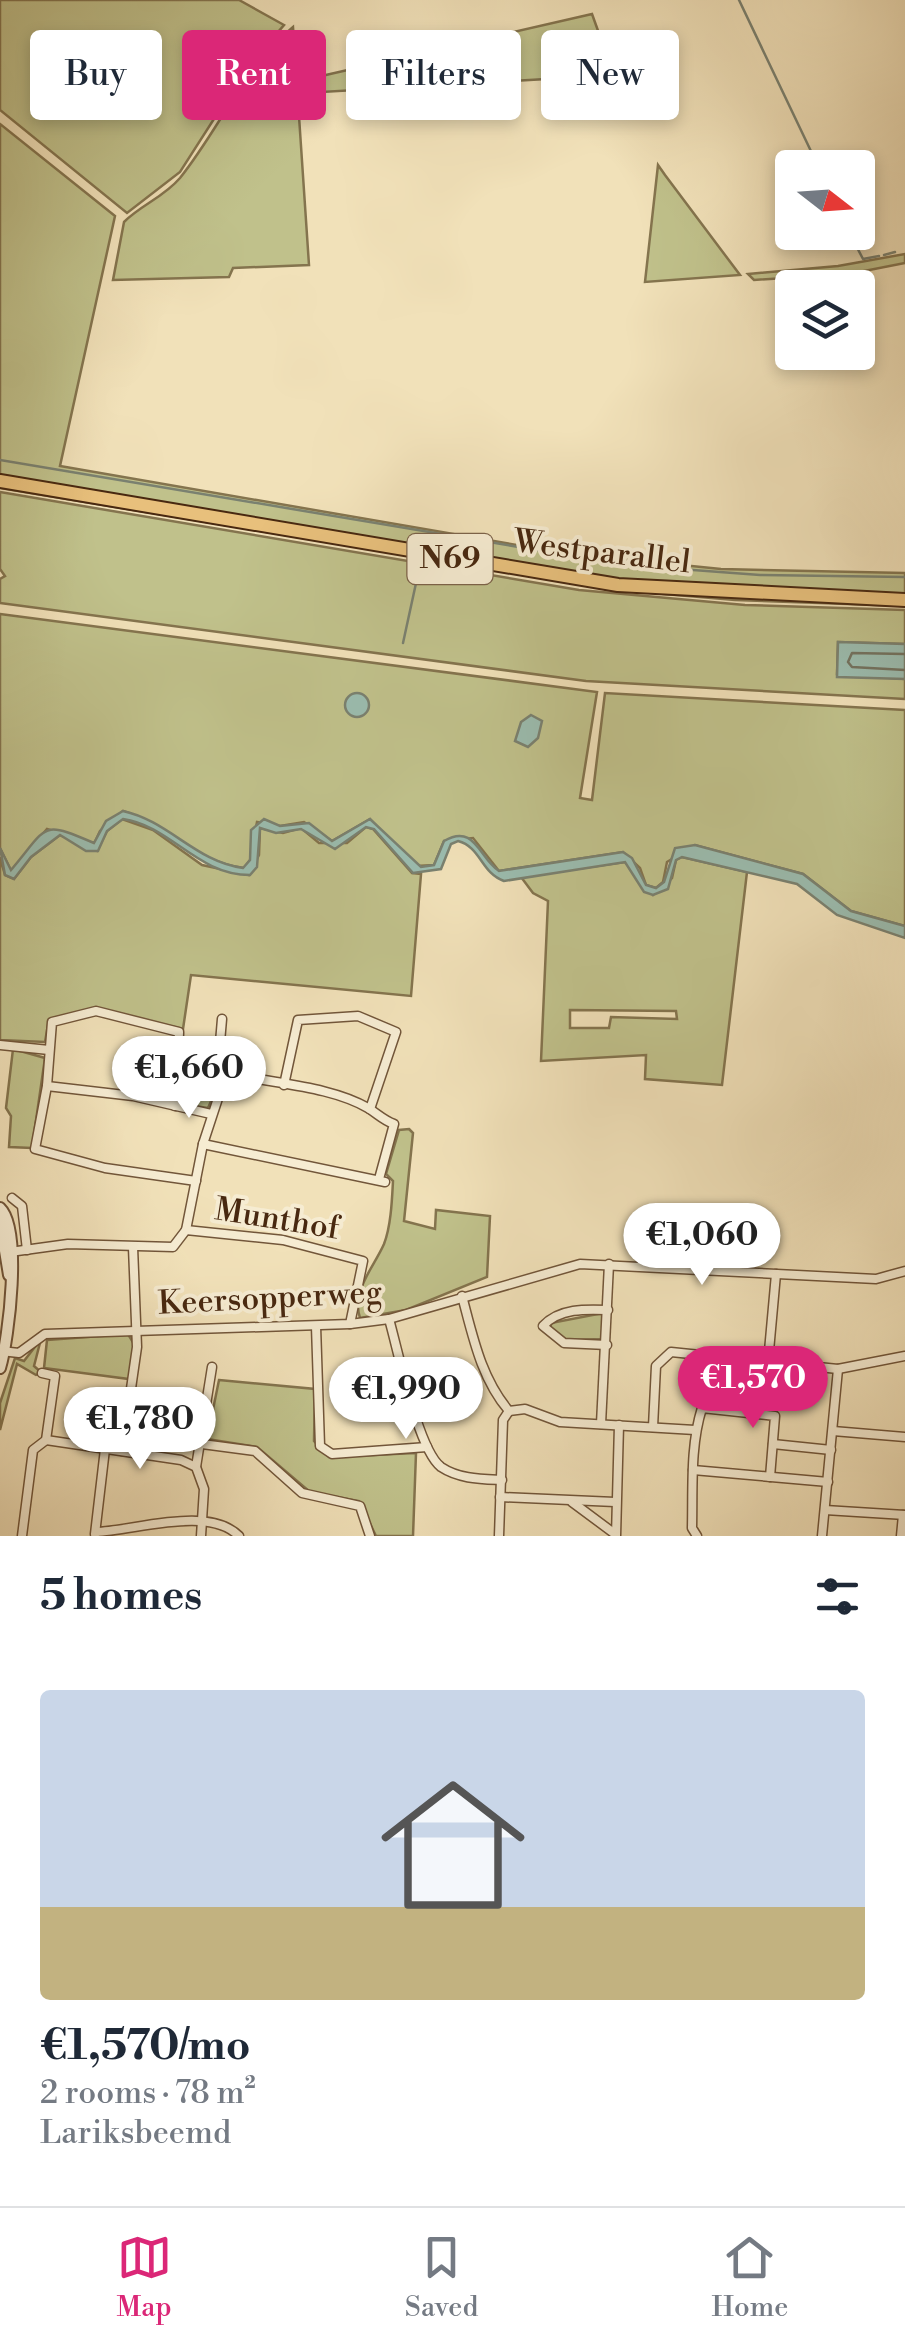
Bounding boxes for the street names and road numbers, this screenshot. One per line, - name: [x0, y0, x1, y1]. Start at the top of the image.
- street label: Westparallel: [510, 521, 693, 583]
- road number: N69: [408, 534, 492, 584]
- street label: Munthof: [212, 1189, 343, 1249]
- street label: Keersopperweg: [157, 1272, 383, 1324]

